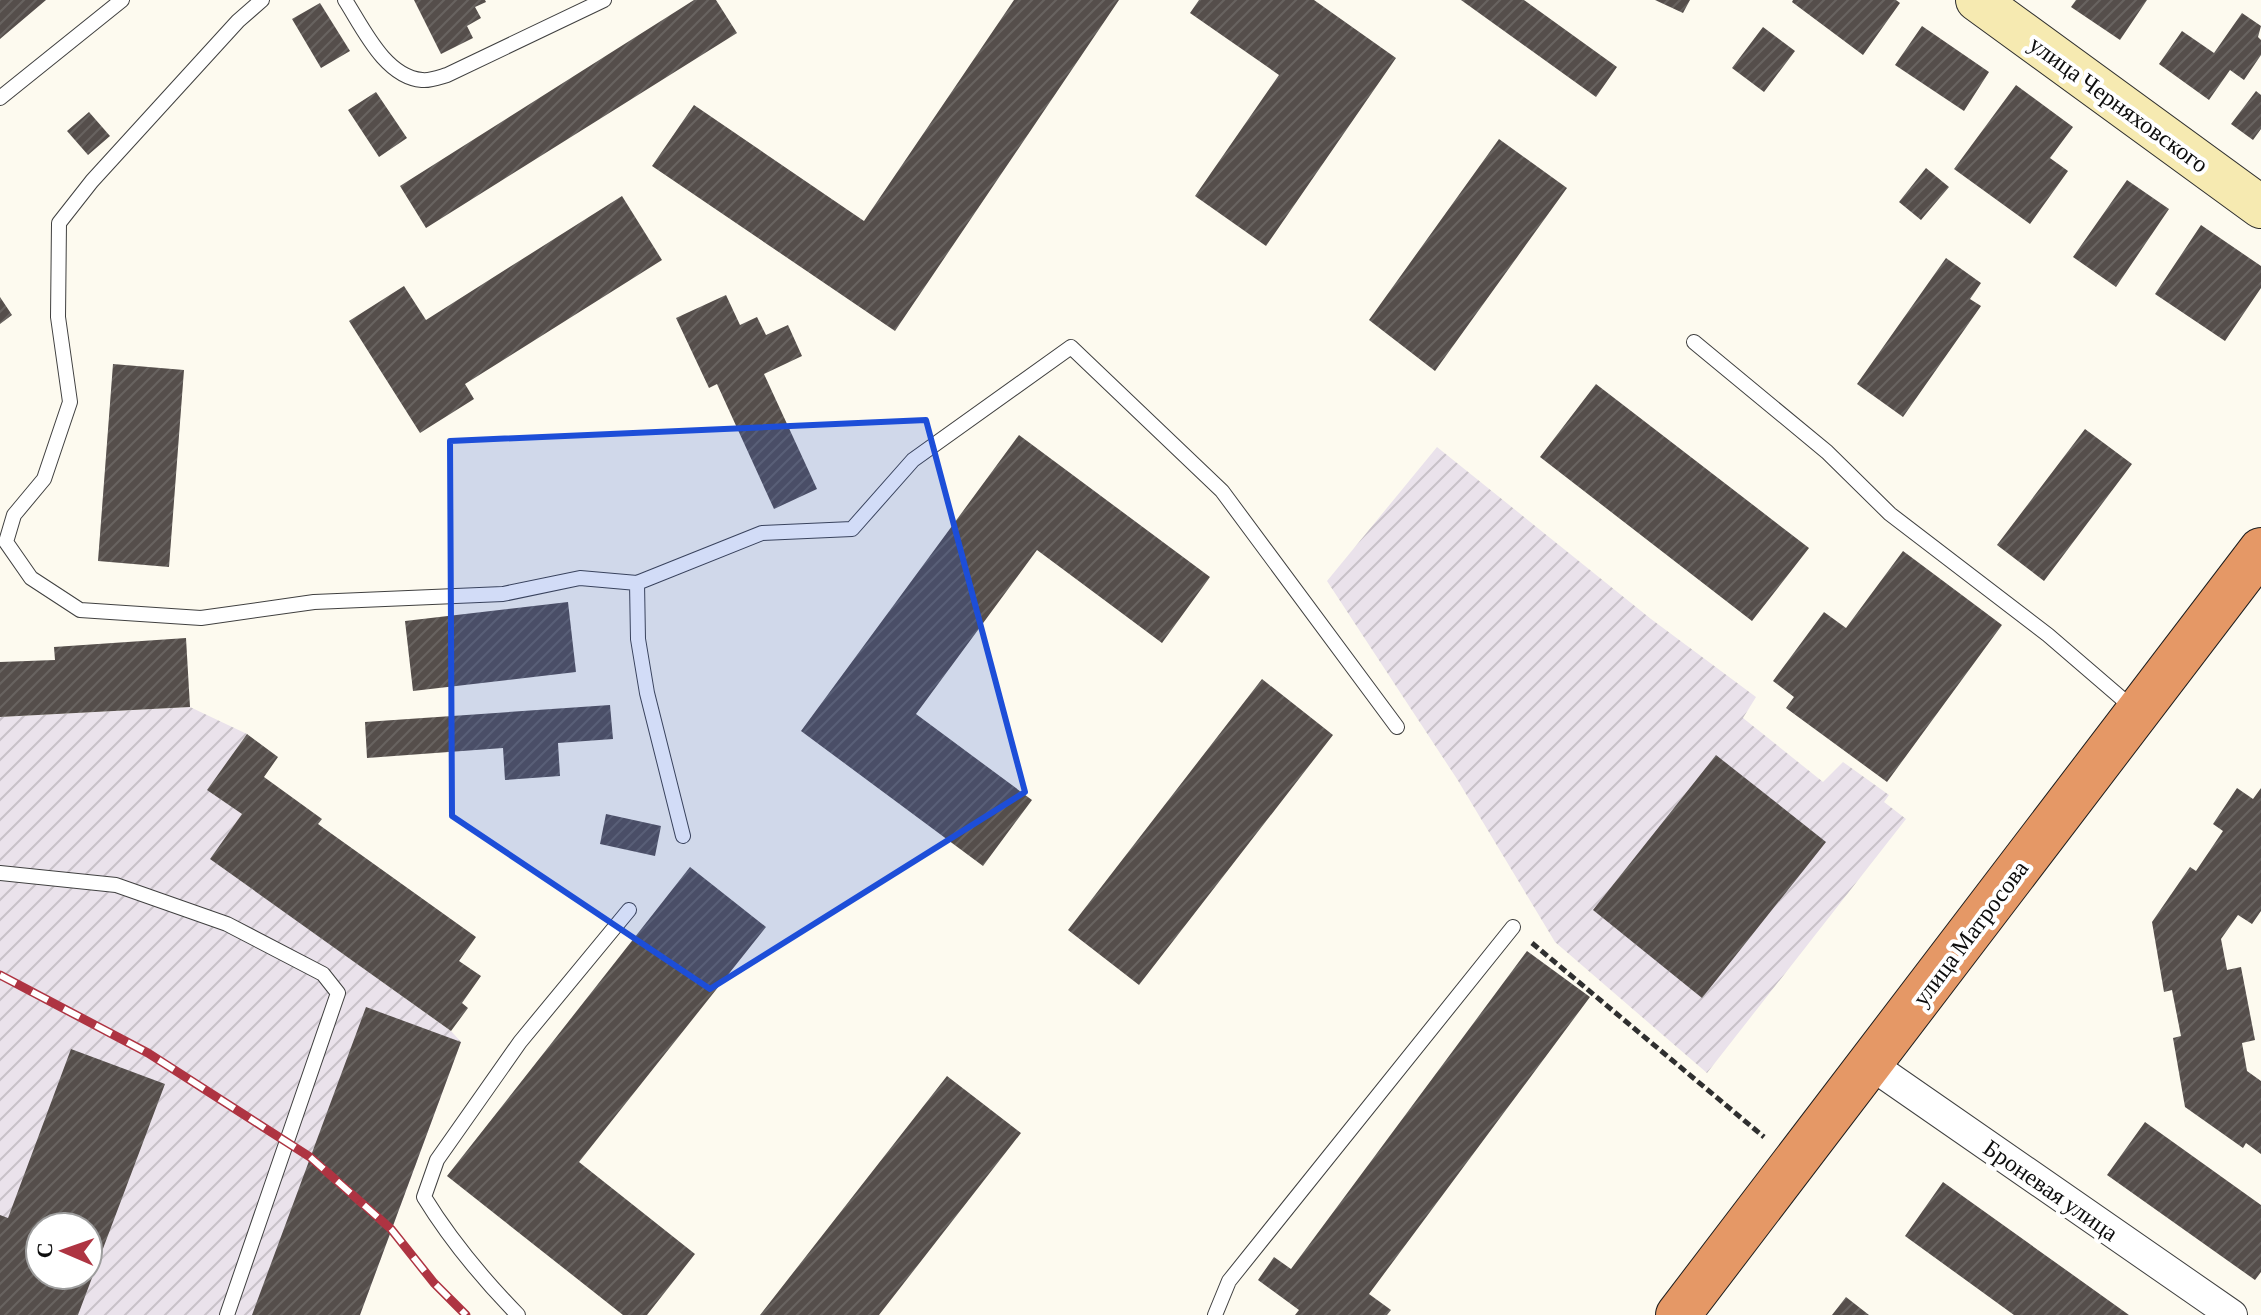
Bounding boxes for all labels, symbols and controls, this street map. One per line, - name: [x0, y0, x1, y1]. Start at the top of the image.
- street label: улица Черняховского: [2024, 30, 2214, 178]
- street label: улица Матросова: [1907, 855, 2034, 1011]
- street label: Броневая улица: [1979, 1134, 2124, 1246]
- north arrow: [24, 1211, 104, 1291]
- text: С: [32, 1242, 57, 1259]

